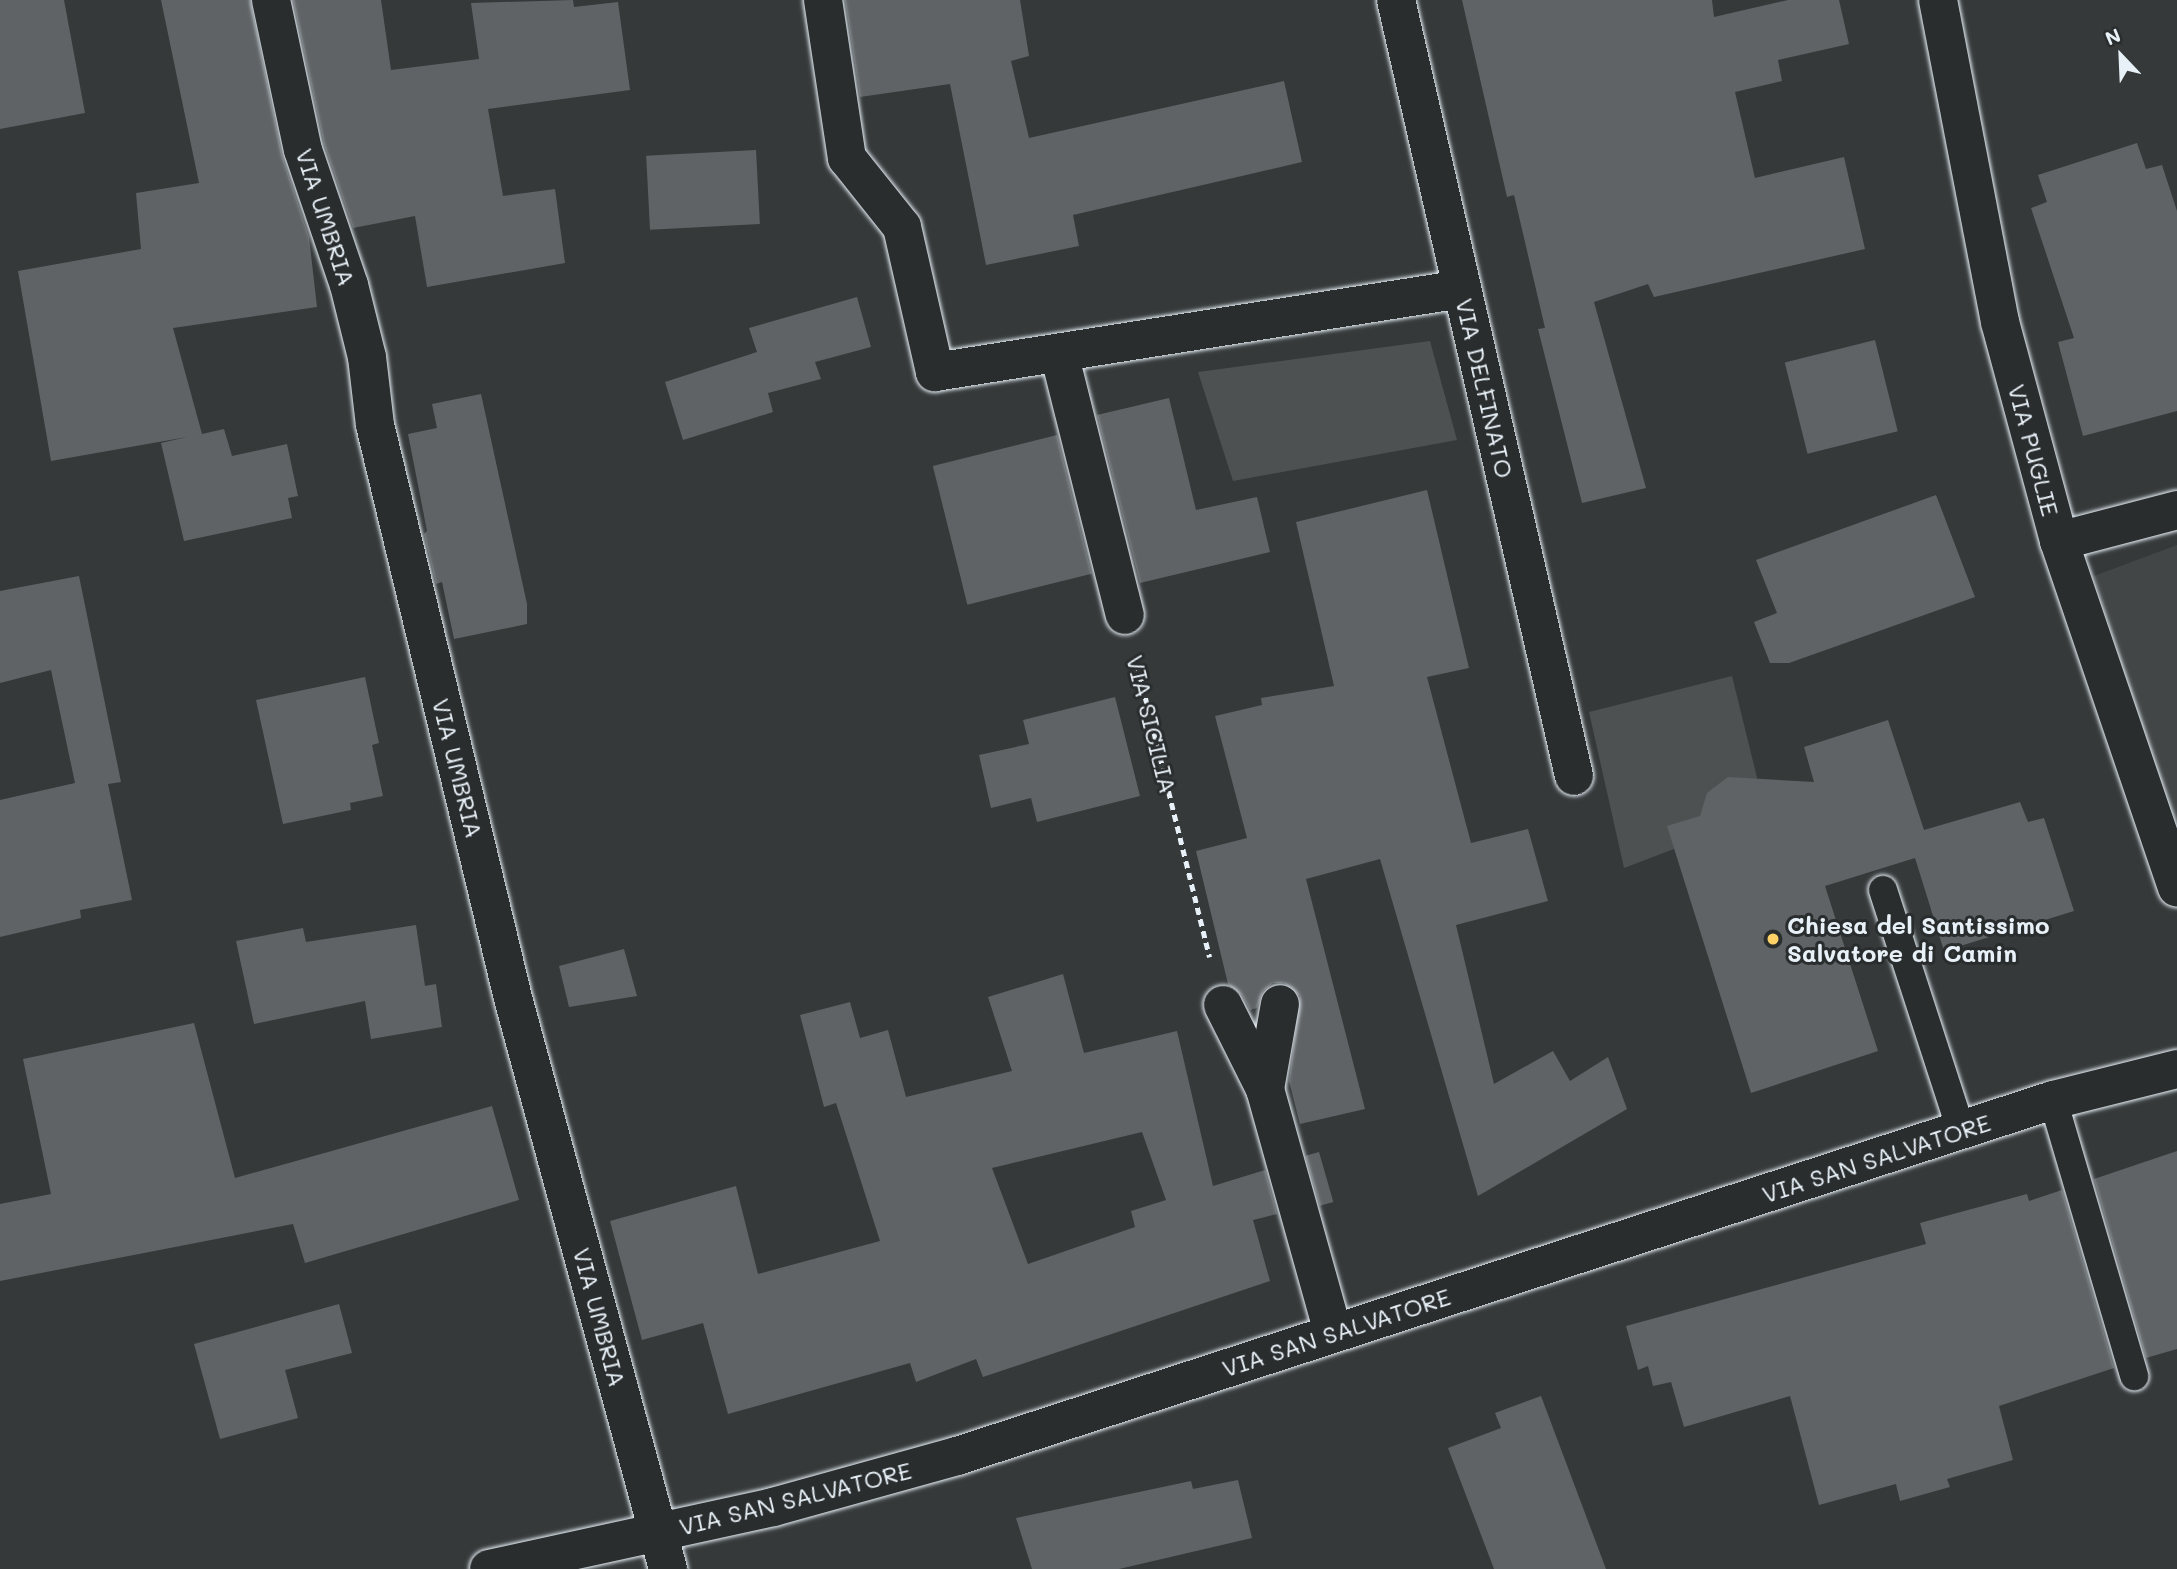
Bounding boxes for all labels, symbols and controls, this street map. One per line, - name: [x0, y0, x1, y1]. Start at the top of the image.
- north arrow: [2086, 21, 2156, 91]
- text: N: [2101, 22, 2124, 51]
- street label: VIA UMBRIA: [290, 145, 362, 289]
- street label: VIA DELFINATO: [1450, 295, 1520, 481]
- street label: VIA PUGLIE: [2003, 381, 2065, 519]
- street label: VIA SICILIA: [1121, 652, 1183, 796]
- street label: VIA UMBRIA: [427, 695, 489, 841]
- place label: Chiesa del Santissimo Salvatore di Camin: [1787, 911, 2049, 967]
- marker: Chiesa del Santissimo Salvatore di Camin: [1765, 931, 1781, 947]
- street label: VIA SAN SALVATORE: [1758, 1107, 1994, 1209]
- street label: VIA UMBRIA: [568, 1244, 632, 1390]
- street label: VIA SAN SALVATORE: [1218, 1281, 1454, 1383]
- street label: VIA SAN SALVATORE: [676, 1455, 914, 1541]

